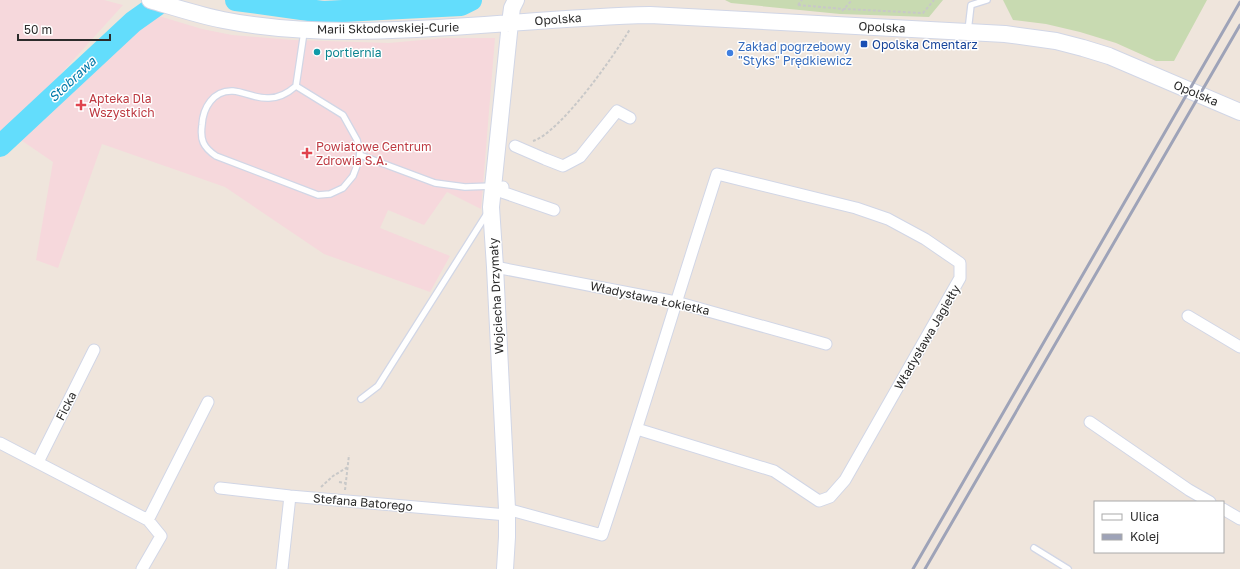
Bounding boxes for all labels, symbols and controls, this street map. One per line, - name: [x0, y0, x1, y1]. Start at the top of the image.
- street label: Opolska: [534, 10, 582, 28]
- scale bar: [18, 16, 110, 42]
- street label: Opolska: [858, 18, 906, 36]
- street label: Marii Skłodowskiej-Curie: [317, 19, 459, 37]
- text: 50 m: [24, 22, 52, 37]
- place label: Opolska Cmentarz: [872, 37, 978, 52]
- place label: Zakład pogrzebowy "Styks" Prędkiewicz: [738, 39, 852, 68]
- marker: Opolska Cmentarz: [859, 39, 869, 49]
- place label: portiernia: [325, 45, 382, 60]
- marker: portiernia: [312, 47, 322, 57]
- marker: Zakład pogrzebowy "Styks" Prędkiewicz: [725, 48, 735, 58]
- water label: Stobrawa: [45, 53, 99, 105]
- street label: Opolska: [1171, 77, 1221, 109]
- place label: Apteka Dla Wszystkich: [89, 91, 155, 120]
- marker: Apteka Dla Wszystkich: [76, 100, 86, 110]
- place label: Powiatowe Centrum Zdrowia S.A.: [316, 139, 432, 168]
- marker: Powiatowe Centrum Zdrowia S.A.: [301, 147, 313, 159]
- street label: Wojciecha Drzymały: [485, 237, 507, 355]
- street label: Władysława Łokietka: [589, 278, 711, 318]
- street label: Władysława Jagiełły: [891, 282, 963, 392]
- street label: Ficka: [52, 389, 80, 423]
- street label: Stefana Batorego: [313, 490, 413, 514]
- legend: [1094, 501, 1224, 553]
- text: Ulica: [1130, 509, 1159, 524]
- text: Kolej: [1130, 529, 1159, 544]

